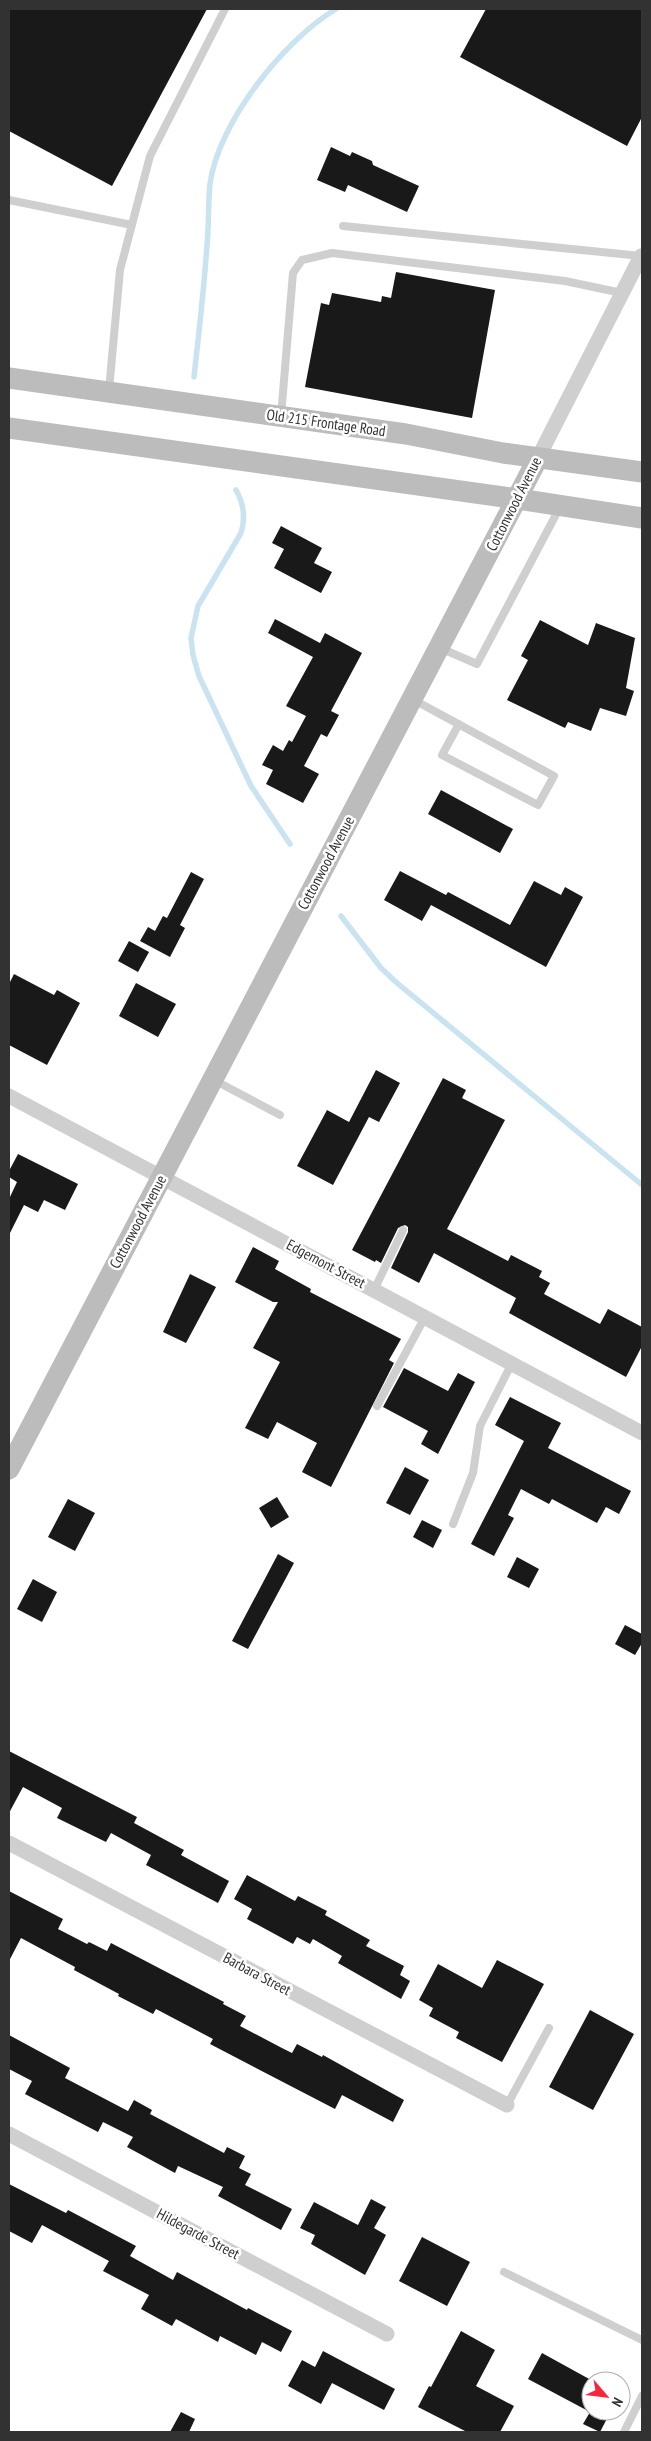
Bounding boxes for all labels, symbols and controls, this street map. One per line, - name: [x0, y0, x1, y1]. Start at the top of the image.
- street label: Old 215 Frontage Road: [265, 405, 387, 440]
- street label: Cottonwood Avenue: [482, 454, 545, 554]
- street label: Cottonwood Avenue: [293, 813, 358, 913]
- street label: Cottonwood Avenue: [105, 1172, 170, 1272]
- street label: Edgemont Street: [283, 1235, 369, 1292]
- street label: Barbara Street: [220, 1948, 294, 1999]
- street label: Hildegarde Street: [154, 2204, 243, 2263]
- north arrow: [581, 2371, 631, 2421]
- text: N: [608, 2395, 627, 2410]

